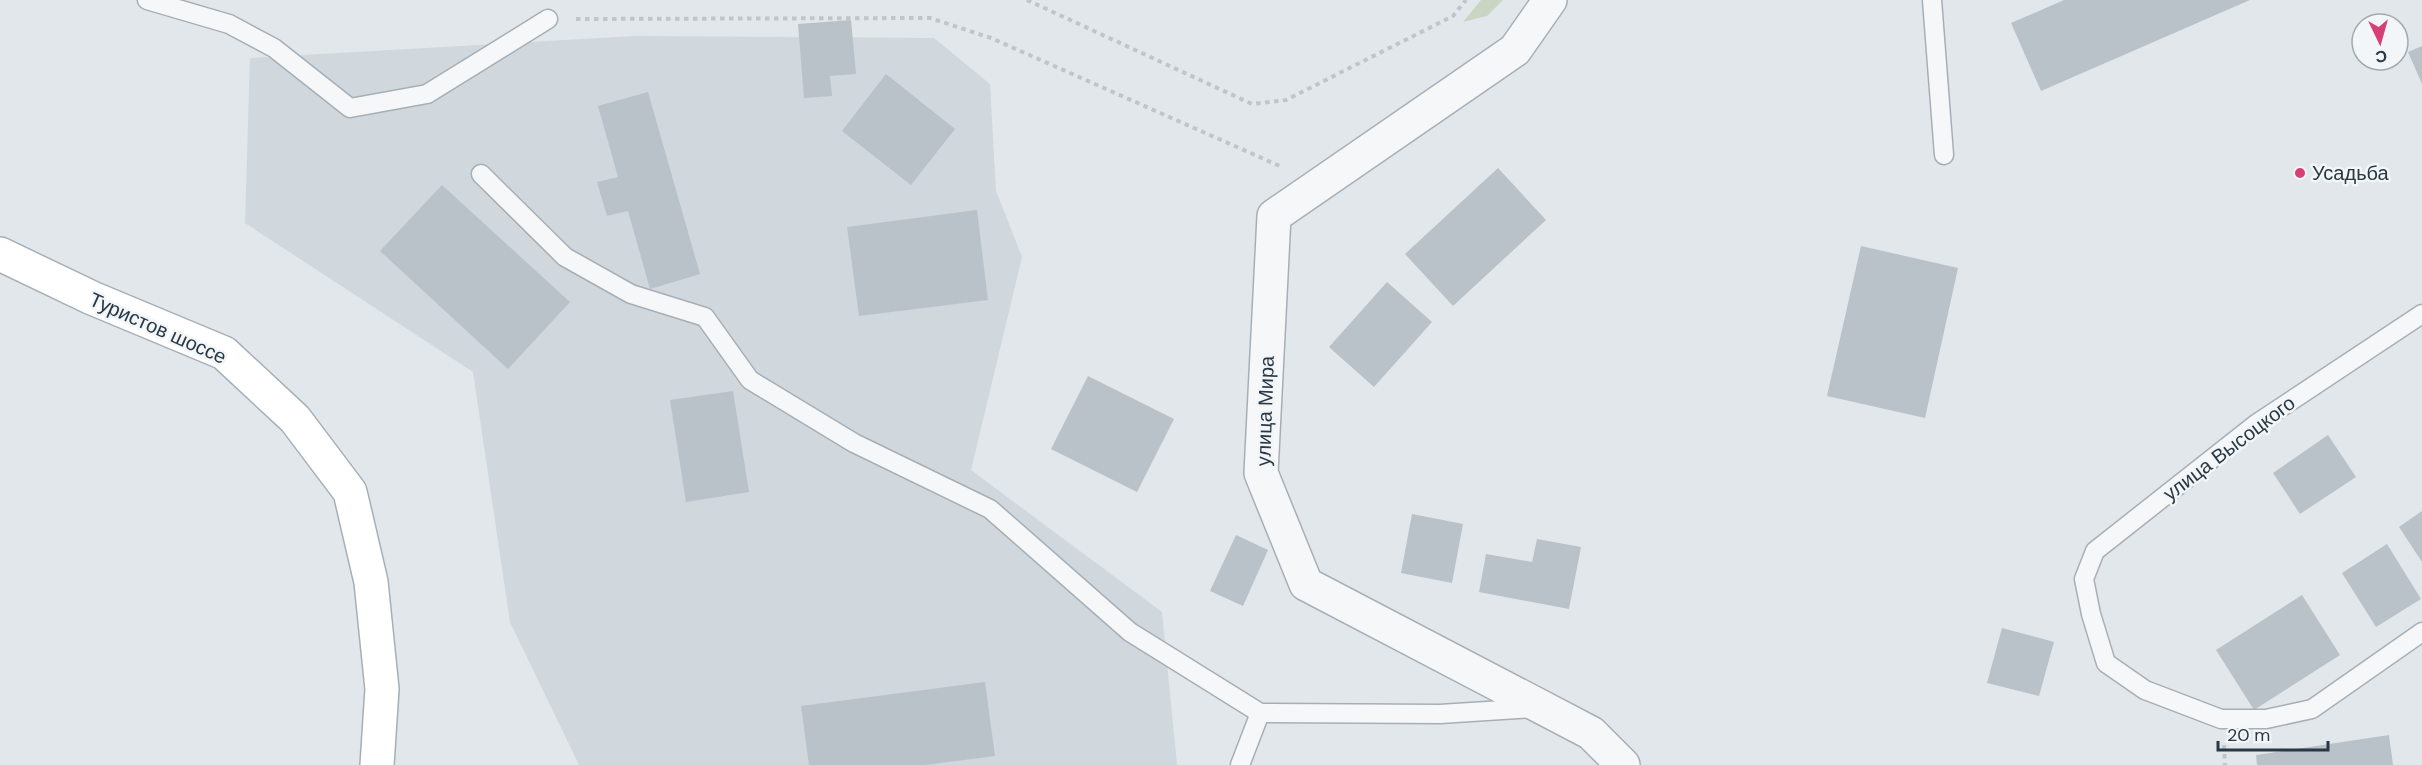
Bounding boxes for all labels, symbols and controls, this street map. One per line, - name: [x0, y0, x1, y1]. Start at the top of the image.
- north arrow: [2350, 12, 2410, 72]
- text: С: [2374, 45, 2388, 67]
- place label: Усадьба: [2312, 160, 2390, 186]
- marker: Усадьба: [2293, 166, 2307, 180]
- street label: Туристов шоссе: [85, 286, 231, 370]
- street label: улица Мира: [1250, 355, 1280, 467]
- street label: улица Высоцкого: [2158, 390, 2300, 506]
- scale bar: [2218, 714, 2328, 752]
- text: 20 m: [2227, 723, 2270, 747]

